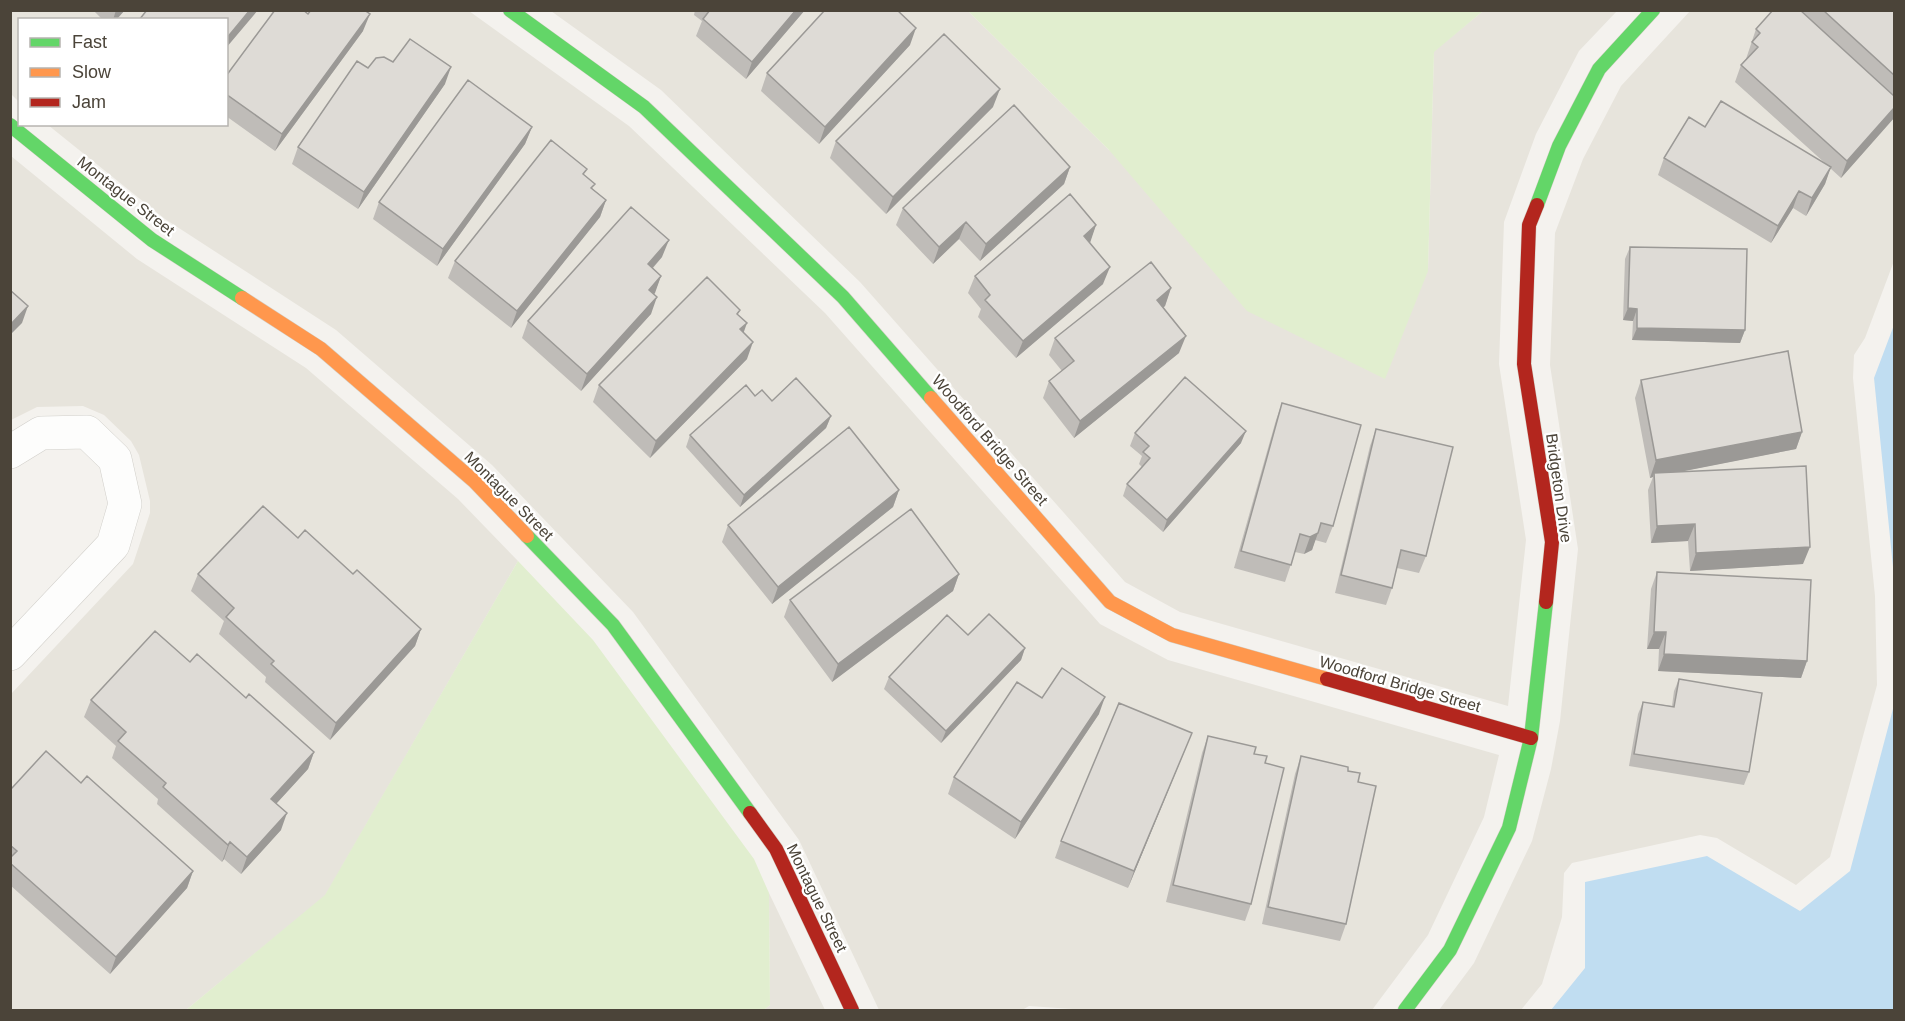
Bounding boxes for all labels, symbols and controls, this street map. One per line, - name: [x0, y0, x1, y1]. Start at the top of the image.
- legend: [18, 18, 228, 126]
- text: Fast: [72, 32, 107, 52]
- text: Slow: [72, 62, 112, 82]
- text: Jam: [72, 92, 106, 112]
- street label: Montague Street: [74, 153, 178, 239]
- street label: Woodford Bridge Street: [929, 371, 1052, 509]
- street label: Bridgeton Drive: [1543, 432, 1575, 544]
- street label: Montague Street: [461, 448, 557, 544]
- street label: Woodford Bridge Street: [1317, 653, 1483, 715]
- street label: Montague Street: [783, 841, 851, 955]

